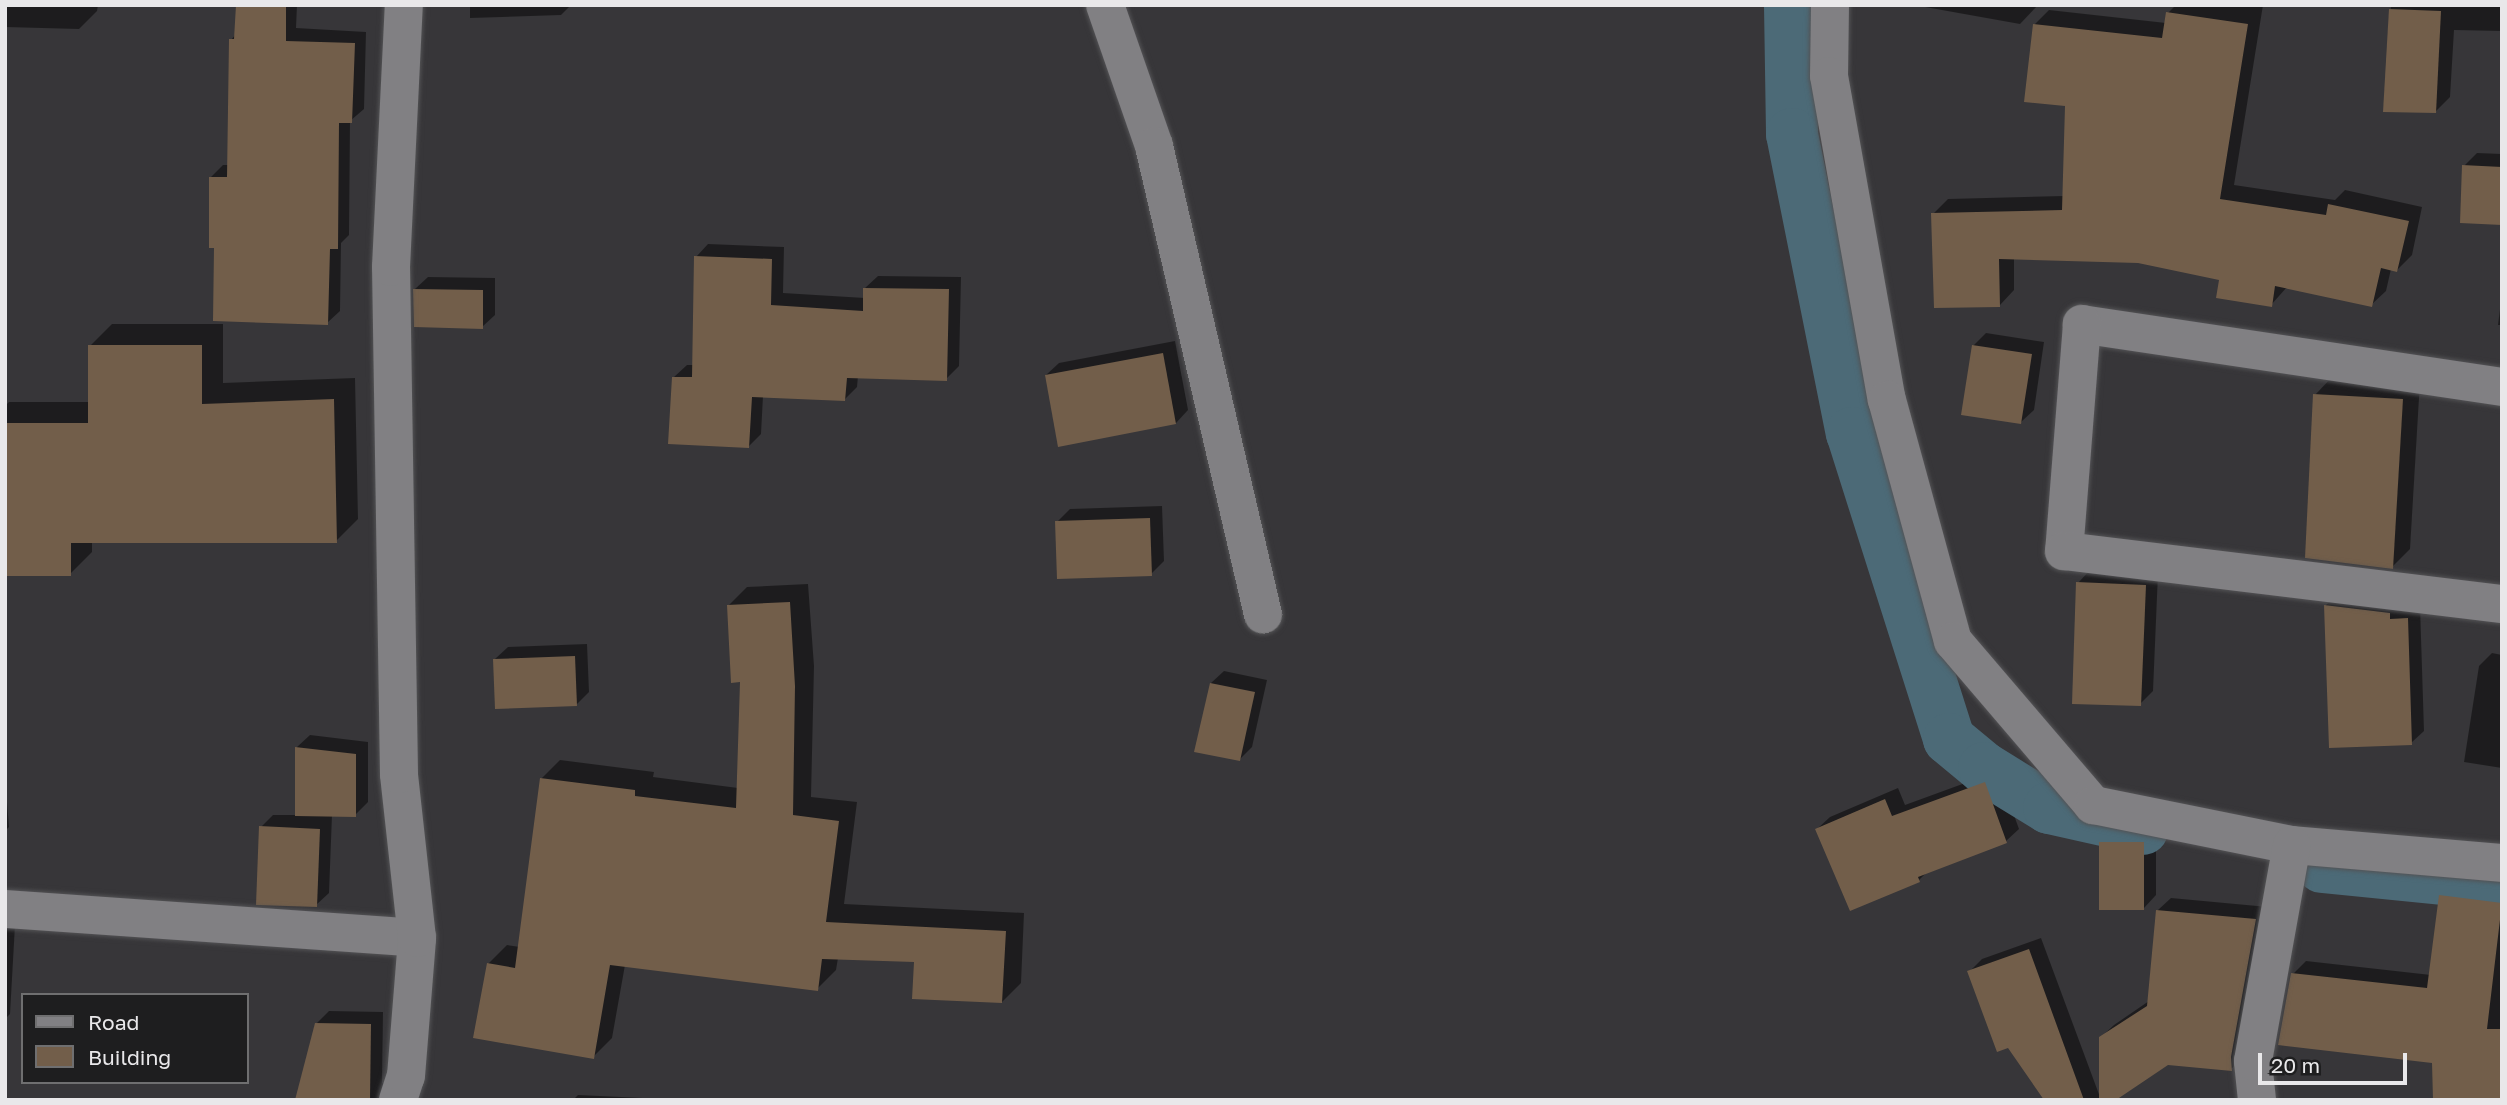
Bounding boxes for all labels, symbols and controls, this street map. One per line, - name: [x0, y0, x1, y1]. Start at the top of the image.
- legend: [21, 993, 248, 1084]
- text: Road: [88, 1009, 139, 1035]
- scale bar: [2262, 1038, 2411, 1082]
- text: Building: [88, 1044, 171, 1070]
- text: 20 m: [2271, 1052, 2320, 1078]

